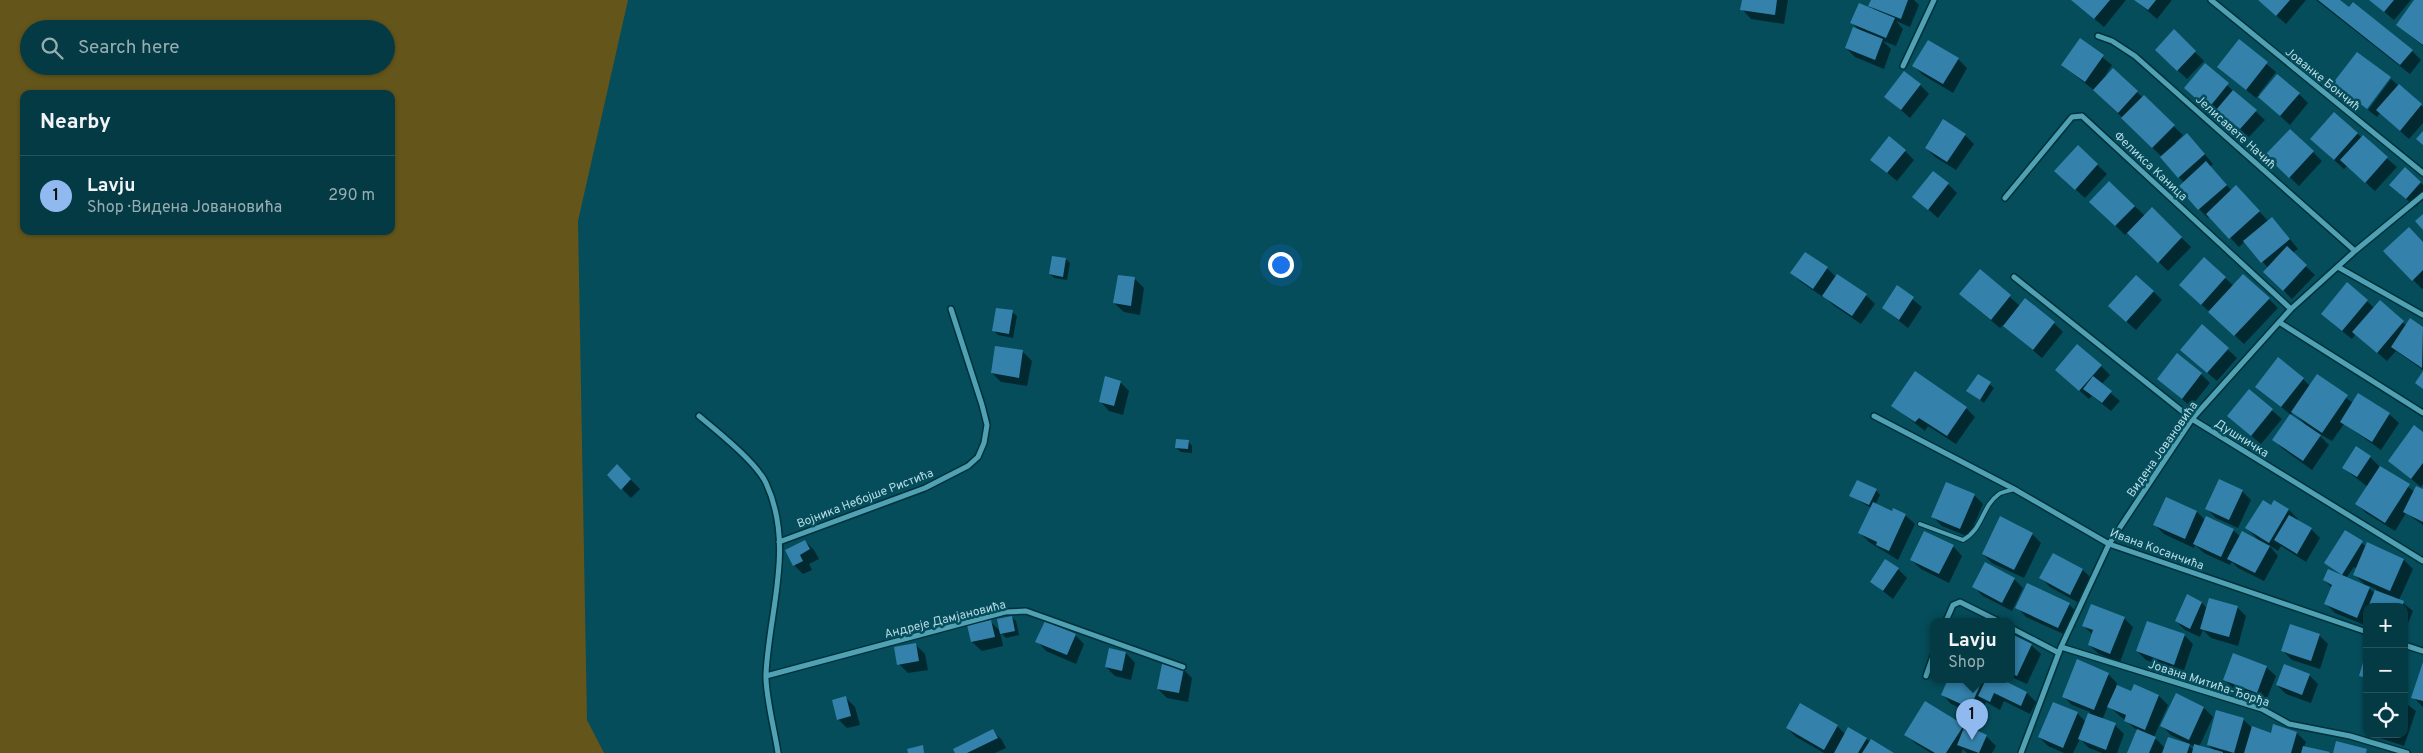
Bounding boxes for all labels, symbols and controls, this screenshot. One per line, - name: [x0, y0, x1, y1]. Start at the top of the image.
- search box: [20, 20, 395, 75]
- icon: search: [38, 34, 66, 62]
- text: Search here: [78, 36, 180, 60]
- street label: Јованке Бончић: [2281, 44, 2363, 115]
- street label: Јелисавете Начић: [2192, 92, 2279, 173]
- text: Nearby: [40, 109, 111, 136]
- street label: Феликса Каница: [2110, 128, 2191, 205]
- text: Lavju: [87, 174, 135, 198]
- text: 1: [53, 186, 59, 206]
- text: 290 m: [328, 186, 375, 206]
- text: Shop · Видена Јовановића: [87, 198, 282, 218]
- your location: [1268, 252, 1294, 278]
- street label: Видена Јовановића: [2124, 399, 2202, 501]
- street label: Душничка: [2211, 416, 2272, 462]
- street label: Војника Небојше Ристића: [795, 465, 936, 532]
- street label: Ивана Косанчића: [2107, 525, 2206, 574]
- street label: Андреје Дамјановића: [883, 597, 1008, 643]
- map controls: [2363, 603, 2408, 738]
- button: +: [2363, 603, 2408, 648]
- popup: [1930, 618, 2015, 683]
- text: Lavju: [1948, 629, 1997, 653]
- button: −: [2363, 648, 2408, 693]
- text: Shop: [1948, 653, 1985, 673]
- street label: Јована Митића-Ђорђа: [2146, 657, 2271, 711]
- button: locate: [2363, 693, 2408, 738]
- pin: 1: [1956, 699, 1988, 740]

